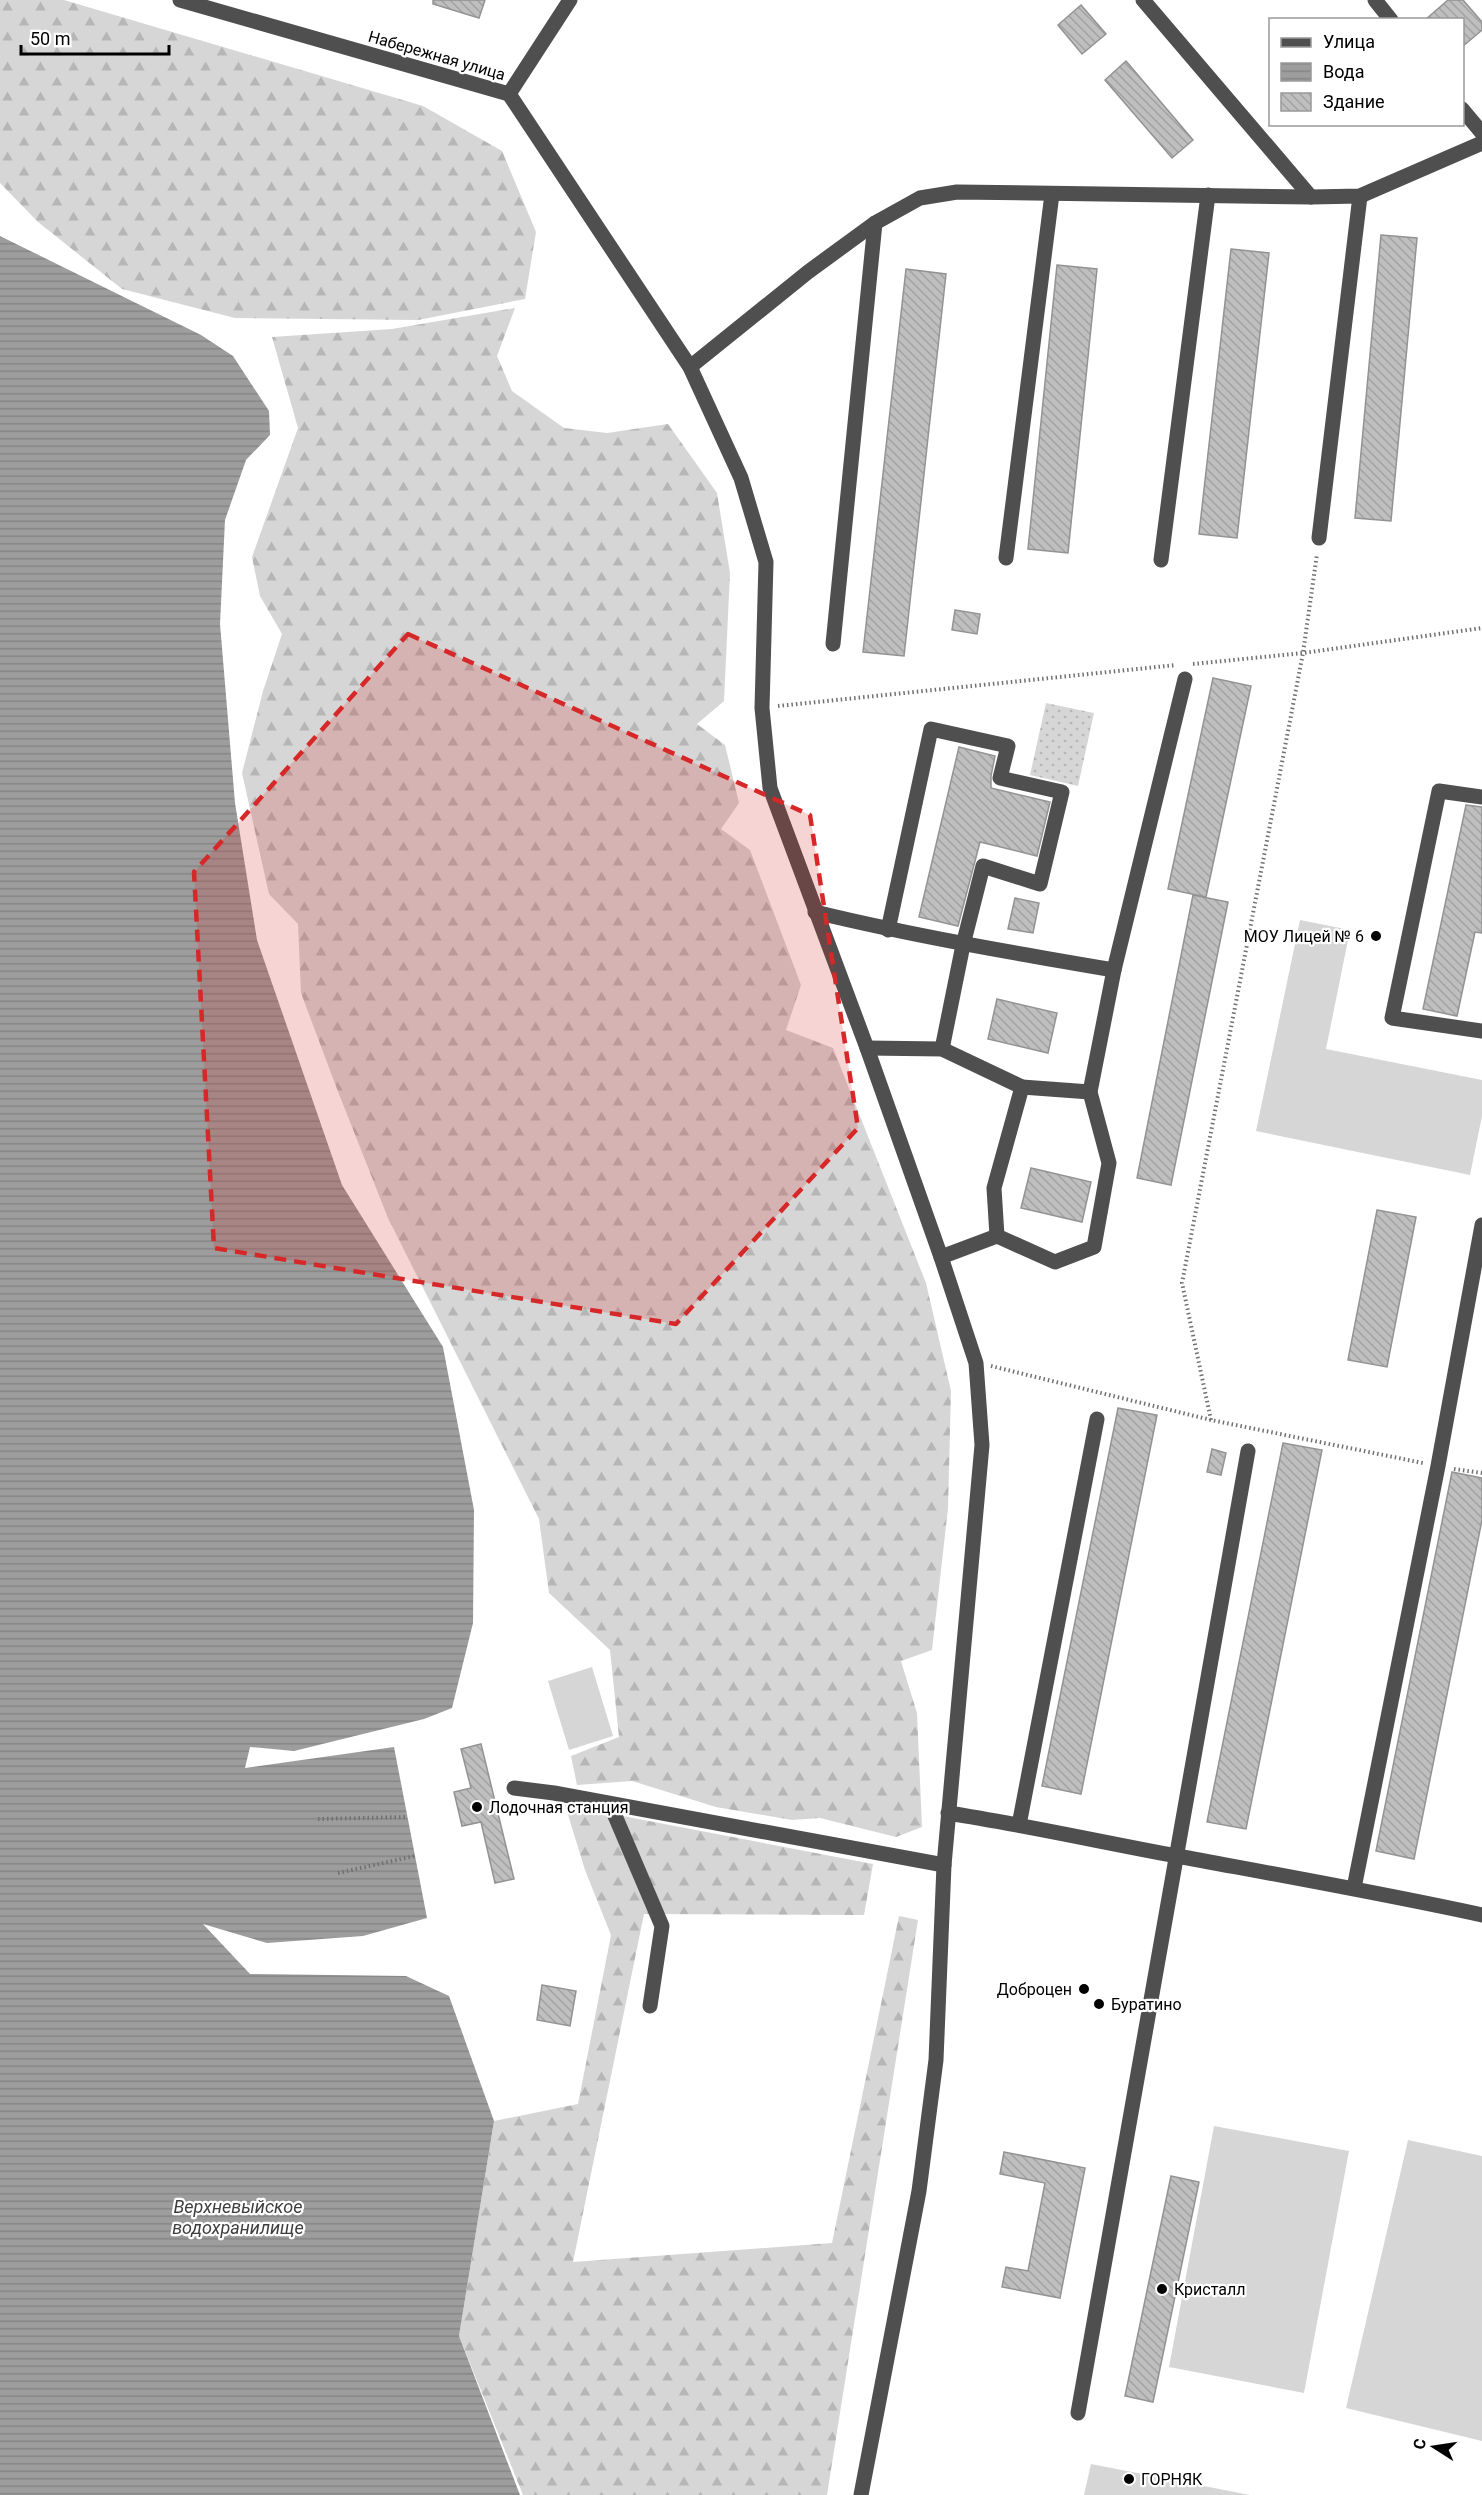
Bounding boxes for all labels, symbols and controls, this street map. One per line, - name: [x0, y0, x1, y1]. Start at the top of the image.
- scale bar: [21, 18, 170, 56]
- legend: [1269, 18, 1464, 126]
- street label: Набережная улица: [366, 27, 508, 84]
- text: 50 m: [30, 28, 70, 49]
- text: Улица: [1323, 31, 1375, 52]
- text: Вода: [1323, 61, 1365, 82]
- text: Здание: [1323, 91, 1385, 112]
- place label: МОУ Лицей № 6: [1244, 927, 1364, 946]
- marker: МОУ Лицей № 6: [1369, 929, 1383, 943]
- place label: Лодочная станция: [489, 1798, 628, 1817]
- marker: Лодочная станция: [470, 1800, 484, 1814]
- place label: Доброцен: [997, 1980, 1072, 1999]
- marker: Доброцен: [1077, 1982, 1091, 1996]
- place label: Буратино: [1111, 1995, 1182, 2014]
- marker: Буратино: [1092, 1997, 1106, 2011]
- water label: Верхневыйское водохранилище: [172, 2196, 304, 2238]
- place label: Кристалл: [1174, 2280, 1245, 2299]
- marker: Кристалл: [1155, 2282, 1169, 2296]
- north arrow: [1404, 2417, 1464, 2477]
- text: С: [1409, 2437, 1430, 2451]
- place label: ГОРНЯК: [1141, 2470, 1203, 2489]
- marker: ГОРНЯК: [1122, 2472, 1136, 2486]

